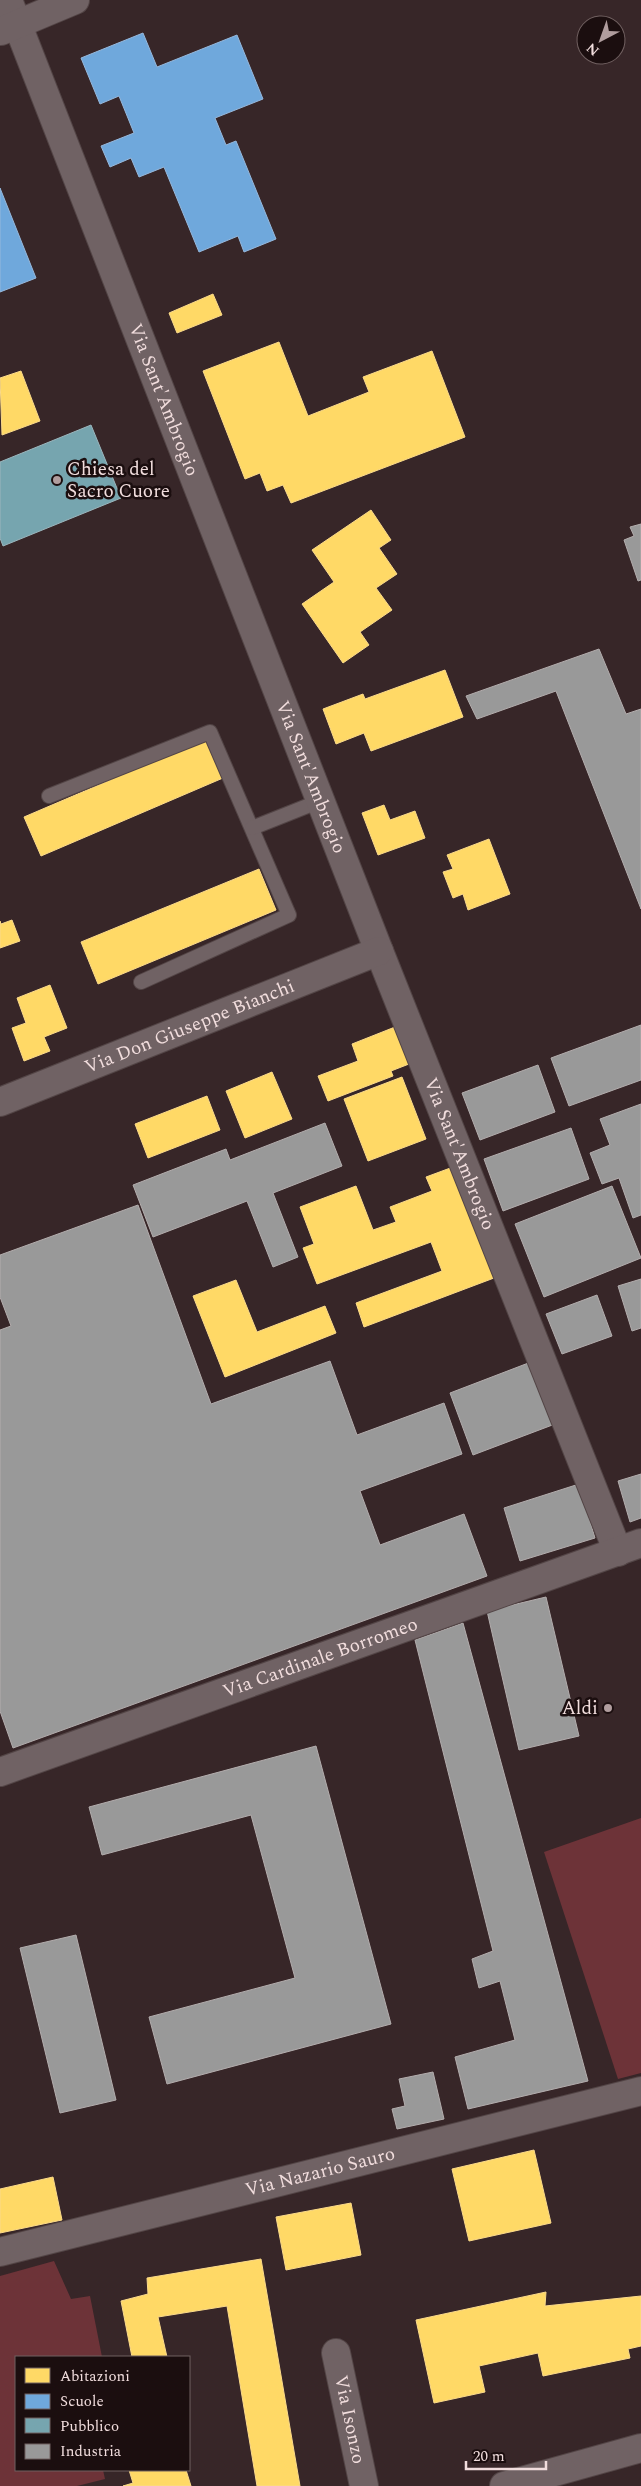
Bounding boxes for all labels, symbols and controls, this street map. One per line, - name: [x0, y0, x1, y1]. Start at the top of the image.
- north arrow: [576, 15, 626, 65]
- text: N: [582, 38, 604, 61]
- street label: Via Sant'Ambrogio: [121, 319, 207, 480]
- place label: Chiesa del Sacro Cuore: [67, 455, 170, 506]
- marker: Chiesa del Sacro Cuore: [51, 474, 63, 486]
- street label: Via Sant'Ambrogio: [268, 696, 354, 858]
- street label: Via Don Giuseppe Bianchi: [80, 972, 299, 1081]
- street label: Via Sant'Ambrogio: [416, 1073, 503, 1234]
- street label: Via Cardinale Borromeo: [219, 1609, 422, 1706]
- place label: Aldi: [562, 1694, 598, 1723]
- marker: Aldi: [602, 1702, 614, 1714]
- street label: Via Nazario Sauro: [242, 2139, 398, 2204]
- legend: [15, 2356, 190, 2471]
- text: Abitazioni: [60, 2365, 130, 2388]
- street label: Via Isonzo: [327, 2372, 373, 2467]
- text: Scuole: [60, 2390, 104, 2413]
- text: Pubblico: [60, 2415, 119, 2438]
- scale bar: [466, 2438, 546, 2470]
- text: Industria: [60, 2440, 122, 2463]
- text: 20 m: [473, 2445, 505, 2468]

